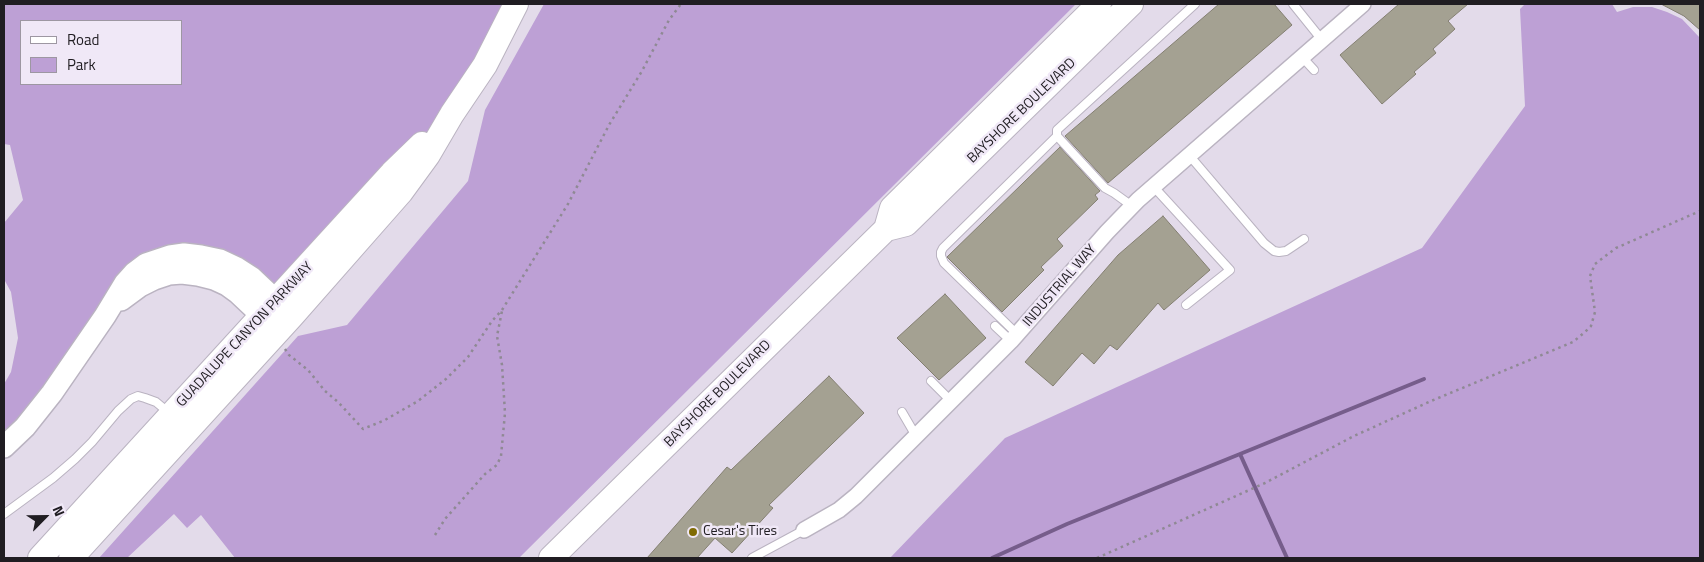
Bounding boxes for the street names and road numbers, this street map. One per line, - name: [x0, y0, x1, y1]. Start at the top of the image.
- street label: BAYSHORE BOULEVARD: [964, 55, 1080, 167]
- street label: INDUSTRIAL WAY: [1020, 241, 1100, 331]
- street label: GUADALUPE CANYON PARKWAY: [173, 259, 317, 411]
- street label: BAYSHORE BOULEVARD: [661, 337, 775, 451]

